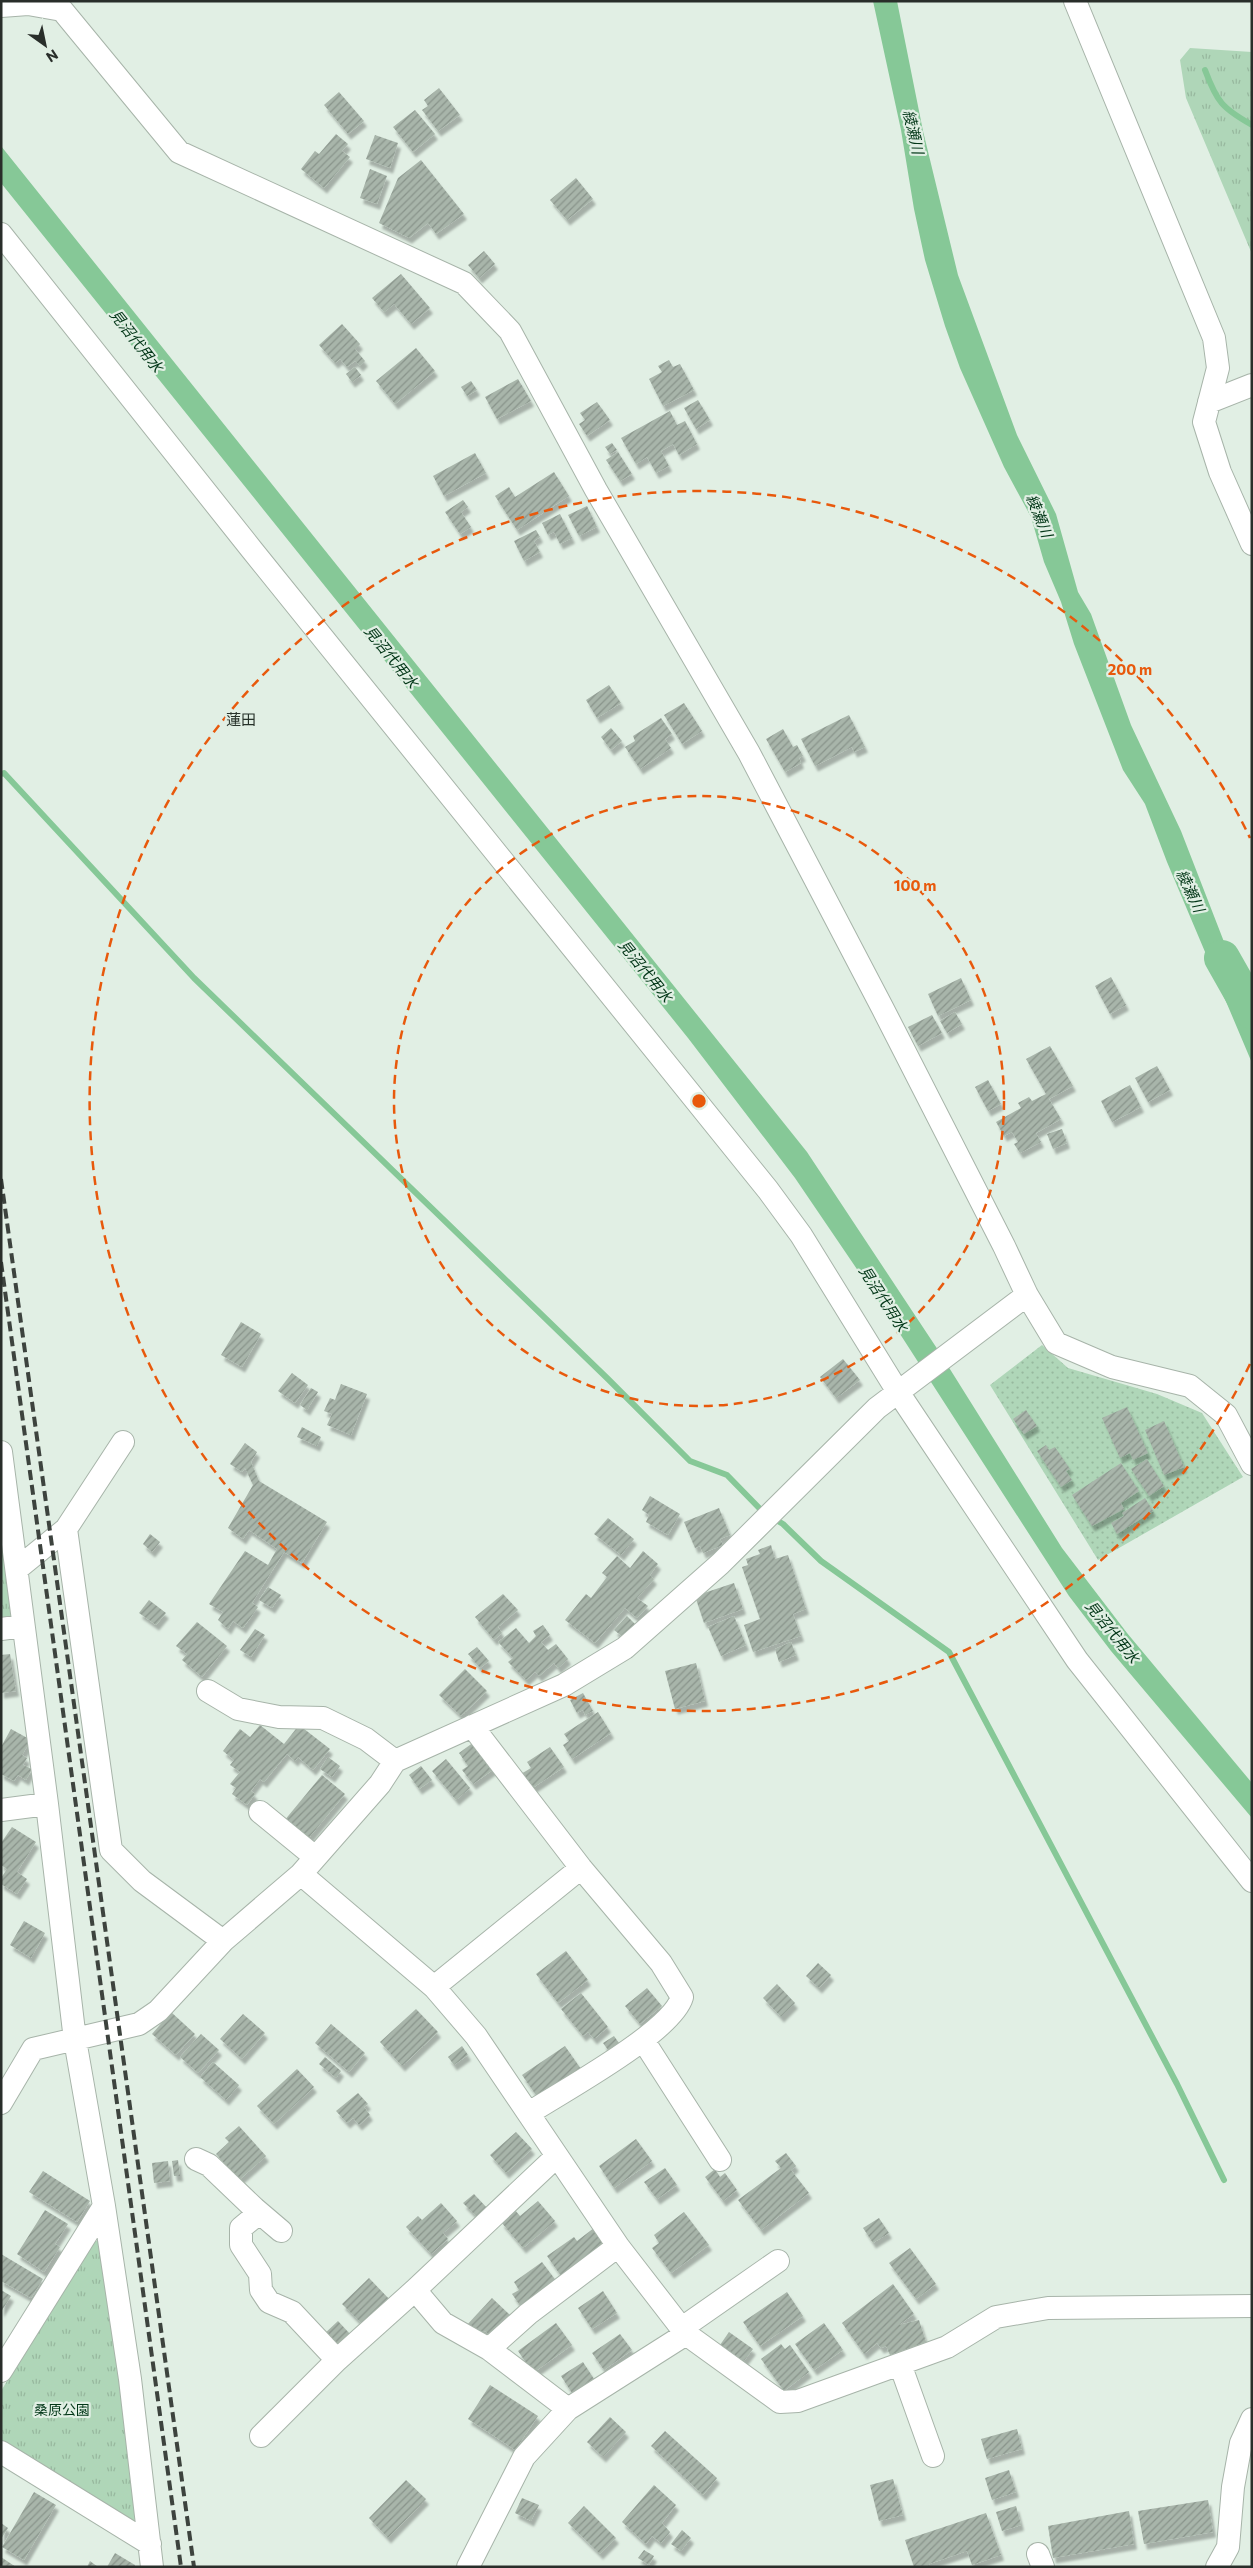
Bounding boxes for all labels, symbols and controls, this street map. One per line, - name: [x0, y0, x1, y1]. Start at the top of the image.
- north arrow: [20, 20, 70, 70]
- text: N: [43, 46, 61, 66]
- water label: 綾瀬川: [900, 108, 928, 158]
- water label: 見沼代用水: [107, 305, 168, 377]
- water label: 綾瀬川: [1023, 491, 1057, 542]
- water label: 見沼代用水: [361, 622, 424, 693]
- text: 200 m: [1108, 660, 1152, 678]
- district label: 蓮田: [226, 710, 256, 728]
- water label: 綾瀬川: [1173, 866, 1209, 917]
- text: 100 m: [894, 876, 936, 894]
- water label: 見沼代用水: [615, 936, 678, 1007]
- centre of rings: [690, 1092, 708, 1110]
- water label: 見沼代用水: [856, 1262, 913, 1336]
- water label: 見沼代用水: [1082, 1597, 1145, 1668]
- park label: 桑原公園: [34, 2401, 90, 2418]

